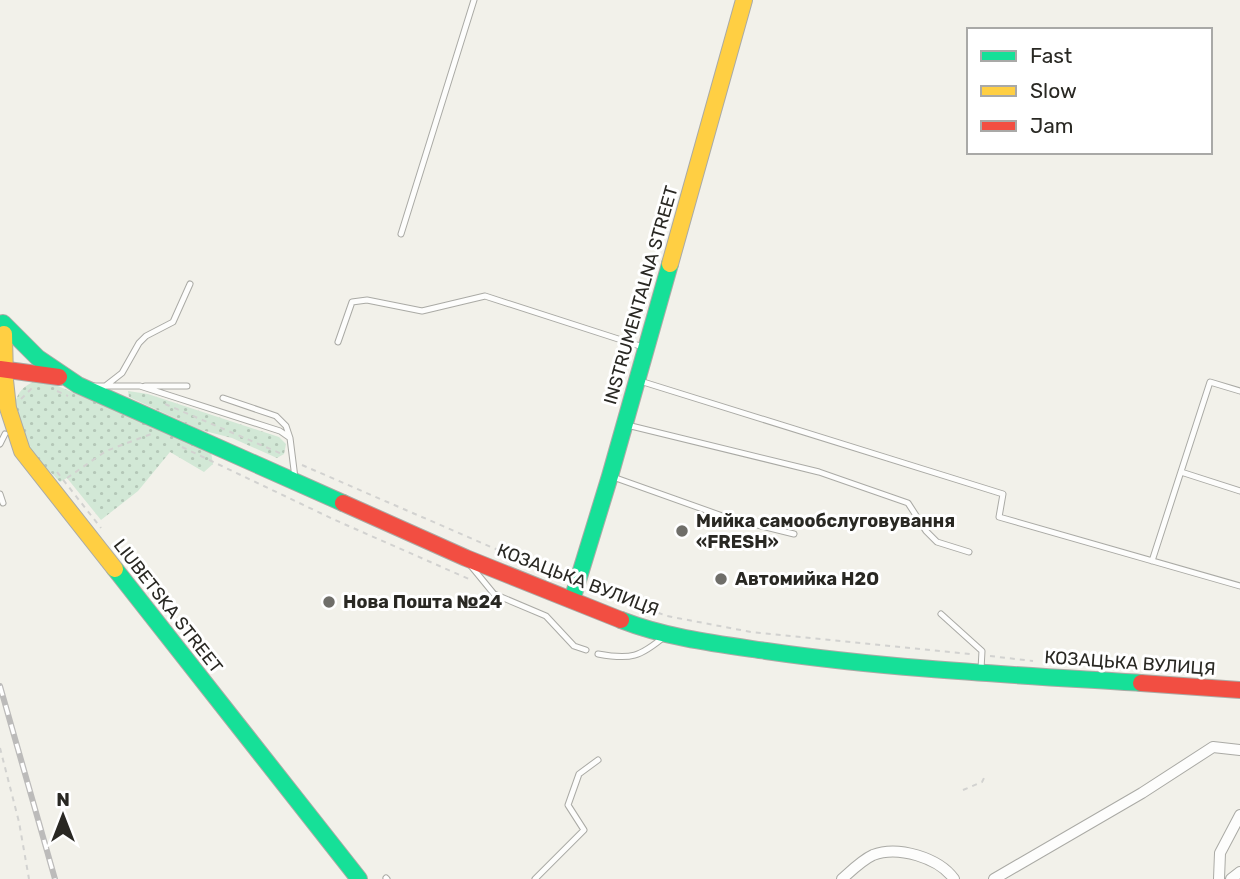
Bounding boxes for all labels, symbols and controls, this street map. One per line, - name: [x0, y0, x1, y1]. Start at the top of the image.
- legend: [967, 28, 1212, 154]
- text: Fast: [1030, 43, 1072, 68]
- text: Slow: [1030, 78, 1077, 103]
- text: Jam: [1030, 113, 1074, 138]
- street label: INSTRUMENTALNA STREET: [599, 183, 683, 407]
- place label: Мийка самообслуговування «FRESH»: [696, 510, 955, 553]
- marker: Мийка самообслуговування «FRESH»: [674, 523, 690, 539]
- street label: LIUBETSKA STREET: [109, 534, 227, 678]
- street label: КОЗАЦЬКА ВУЛИЦЯ: [494, 539, 662, 621]
- place label: Автомийка H2O: [735, 568, 879, 590]
- marker: Автомийка H2O: [713, 571, 729, 587]
- place label: Нова Пошта №24: [343, 591, 502, 613]
- marker: Нова Пошта №24: [321, 594, 337, 610]
- street label: КОЗАЦЬКА ВУЛИЦЯ: [1044, 646, 1216, 680]
- north arrow: [28, 781, 98, 851]
- text: N: [56, 788, 70, 811]

